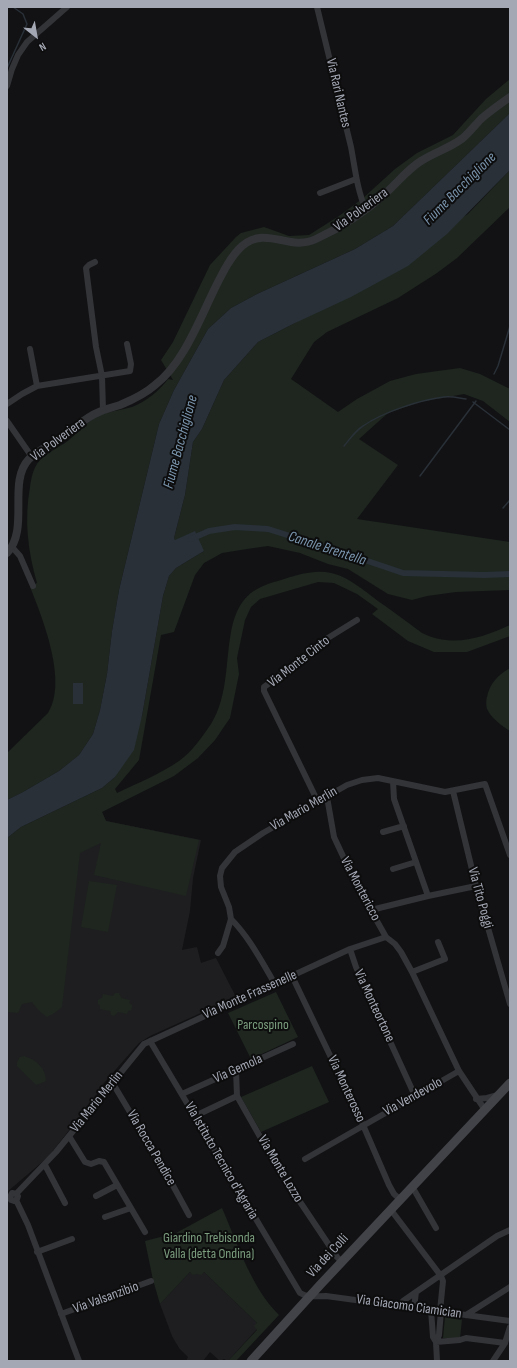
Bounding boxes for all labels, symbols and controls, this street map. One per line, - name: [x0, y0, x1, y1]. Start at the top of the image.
- north arrow: [16, 16, 56, 56]
- text: N: [37, 40, 48, 54]
- street label: Via Rari Nantes: [322, 57, 354, 129]
- water label: Fiume Bacchiglione: [420, 149, 500, 229]
- street label: Via Polveriera: [330, 185, 392, 235]
- water label: Fiume Bacchiglione: [160, 393, 202, 491]
- street label: Via Polveriera: [27, 415, 89, 465]
- water label: Canale Brentella: [286, 528, 368, 570]
- street label: Via Monte Cinto: [265, 633, 333, 691]
- street label: Via Mario Merlin: [268, 783, 340, 835]
- street label: Via Montericco: [336, 854, 384, 924]
- street label: Via Tito Poggi: [464, 866, 496, 930]
- street label: Via Monte Frassenelle: [200, 967, 300, 1023]
- street label: Via Monteortone: [350, 967, 398, 1045]
- park label: Parcospino: [237, 1017, 289, 1033]
- street label: Via Gemola: [211, 1051, 265, 1087]
- street label: Via Monterosso: [323, 1053, 369, 1125]
- street label: Via Mario Merlin: [67, 1068, 127, 1136]
- street label: Via Vendevolo: [381, 1074, 445, 1120]
- street label: Via Istituto Tecnico d'Agraria: [181, 1099, 261, 1223]
- street label: Via Rocca Pendice: [123, 1107, 179, 1189]
- street label: Via Monte Lozzo: [253, 1132, 307, 1206]
- park label: Giardino Trebisonda Valla (detta Ondina): [163, 1230, 255, 1262]
- street label: Via dei Colli: [304, 1231, 352, 1281]
- street label: Via Valsanzibio: [71, 1278, 141, 1318]
- street label: Via Giacomo Ciamician: [355, 1291, 463, 1323]

